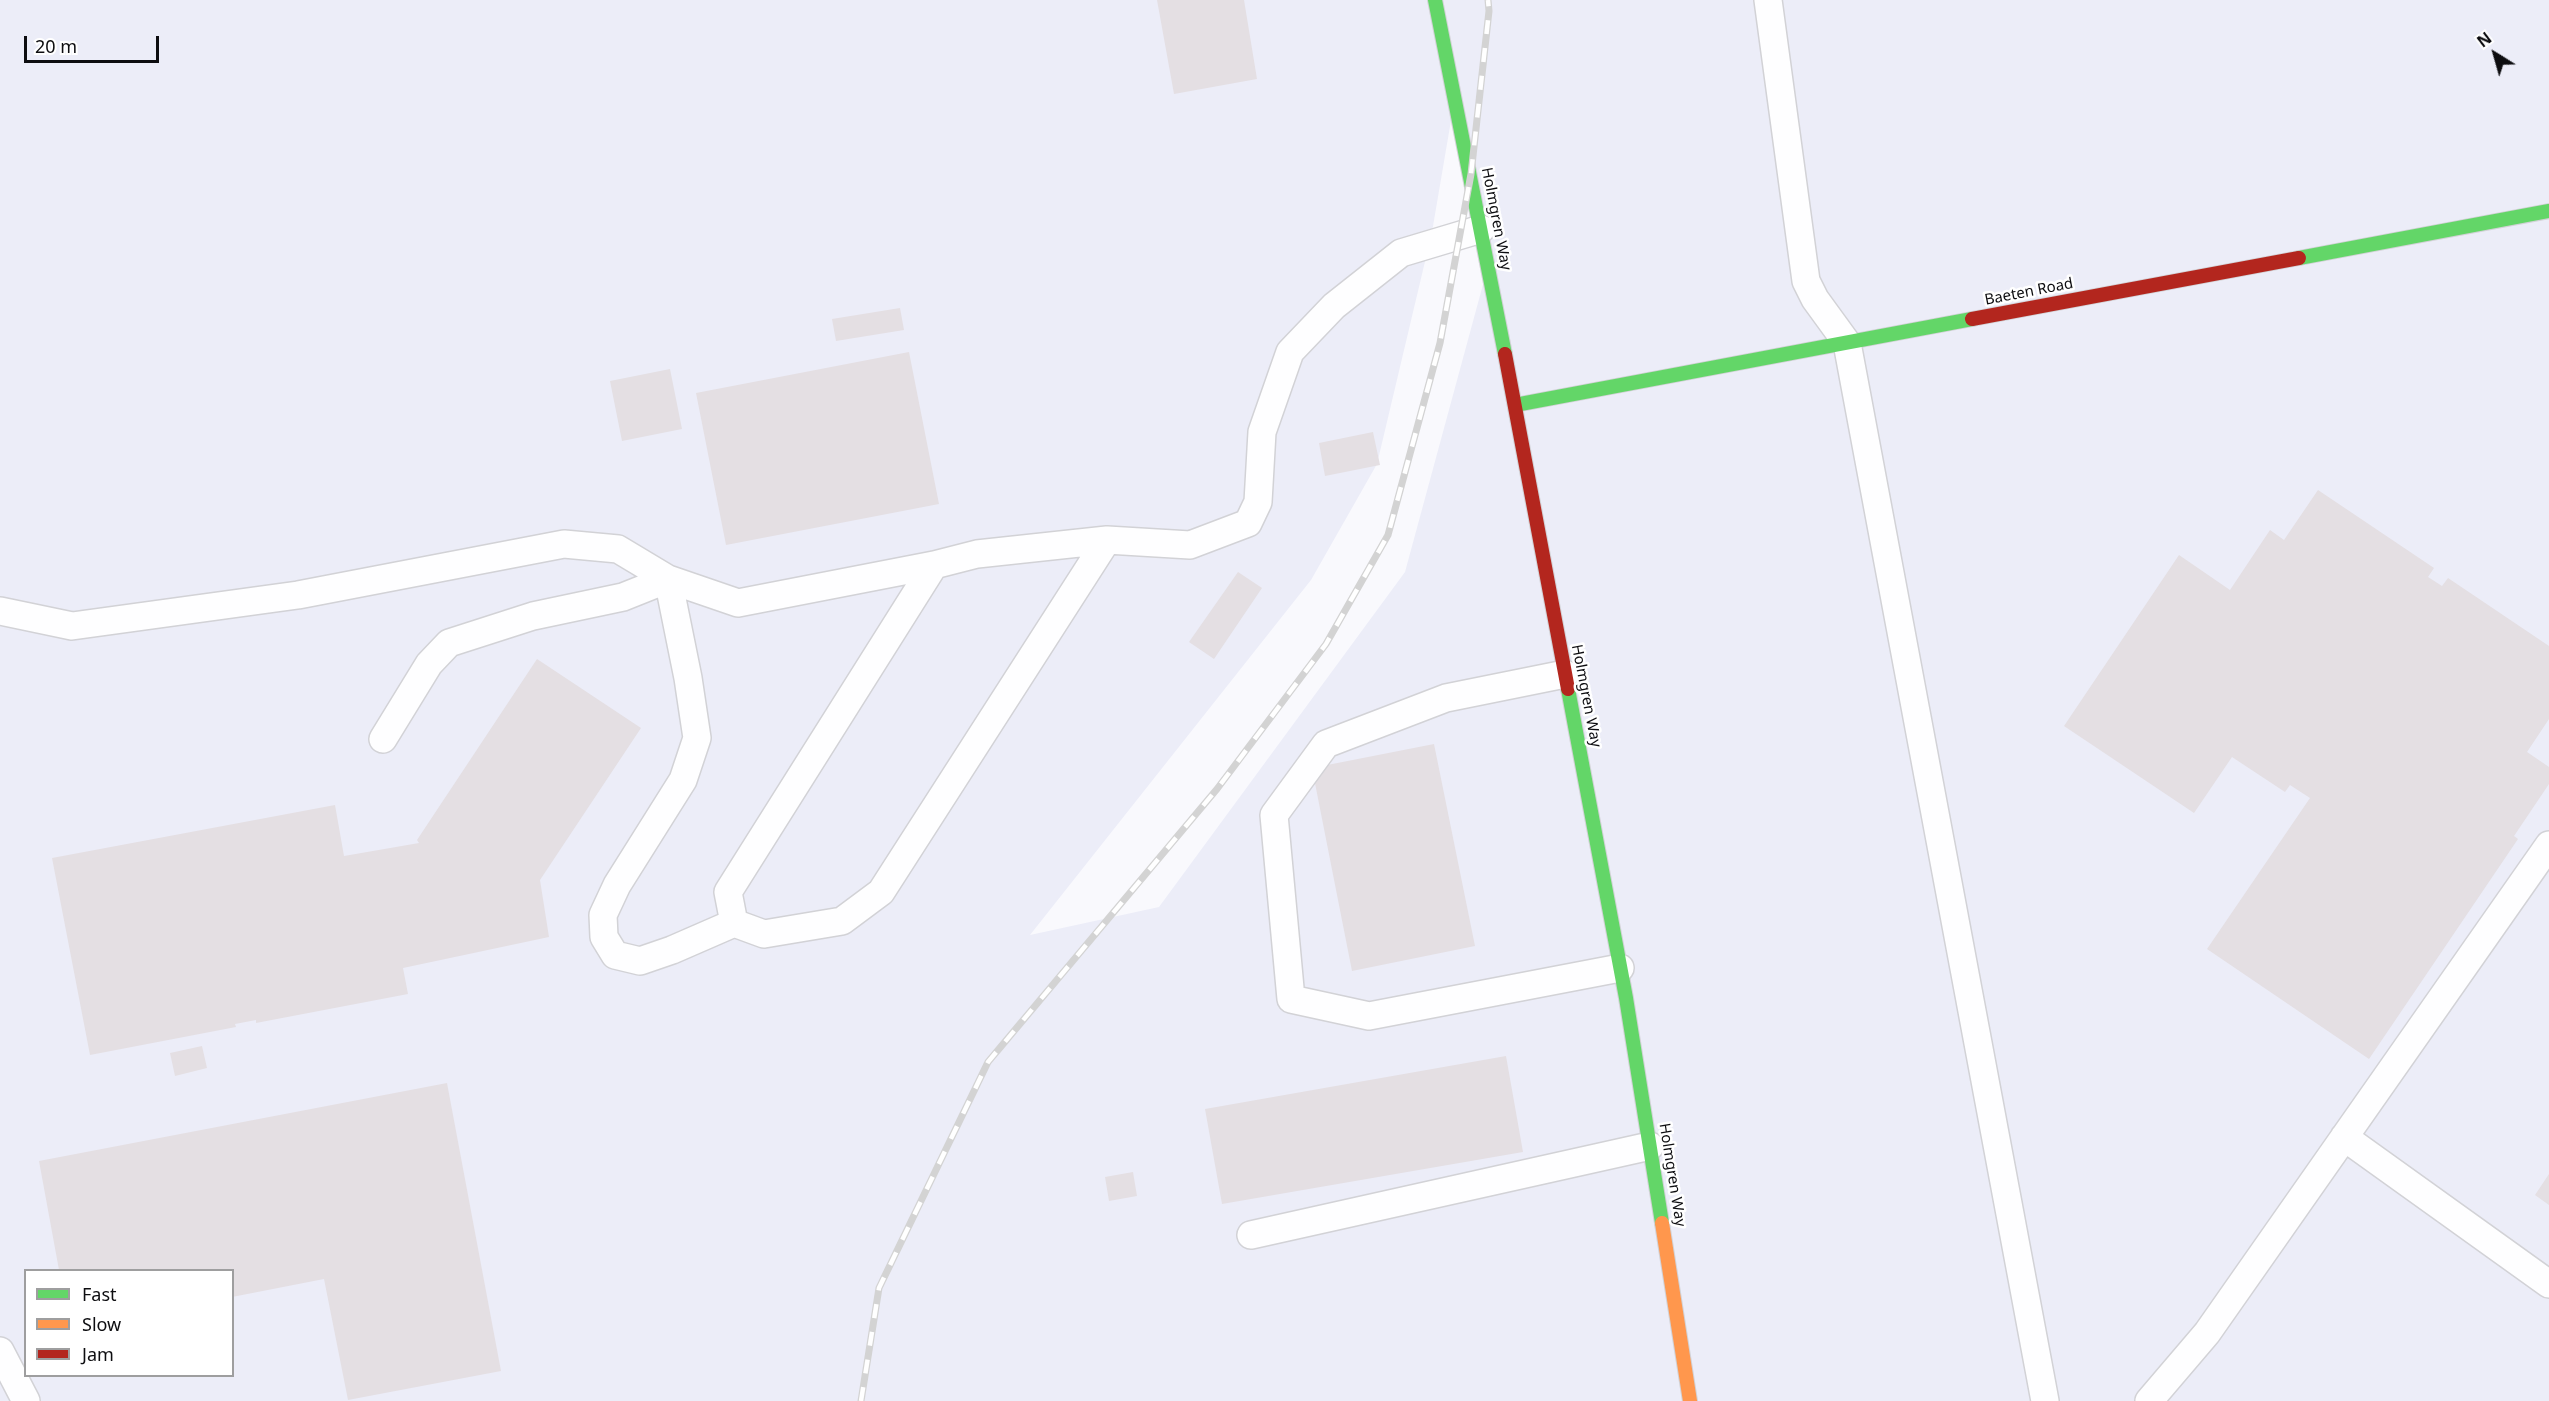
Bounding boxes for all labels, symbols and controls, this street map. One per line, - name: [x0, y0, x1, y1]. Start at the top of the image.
- scale bar: [27, 24, 162, 62]
- north arrow: [2465, 24, 2525, 84]
- text: N: [2472, 27, 2496, 52]
- text: 20 m: [35, 34, 77, 58]
- street label: Holmgren Way: [1477, 166, 1515, 272]
- street label: Baeten Road: [1983, 275, 2075, 309]
- street label: Holmgren Way: [1567, 643, 1605, 749]
- street label: Holmgren Way: [1655, 1122, 1689, 1228]
- legend: [24, 1269, 234, 1377]
- text: Fast: [82, 1282, 117, 1306]
- text: Slow: [82, 1312, 121, 1336]
- text: Jam: [82, 1342, 114, 1366]

